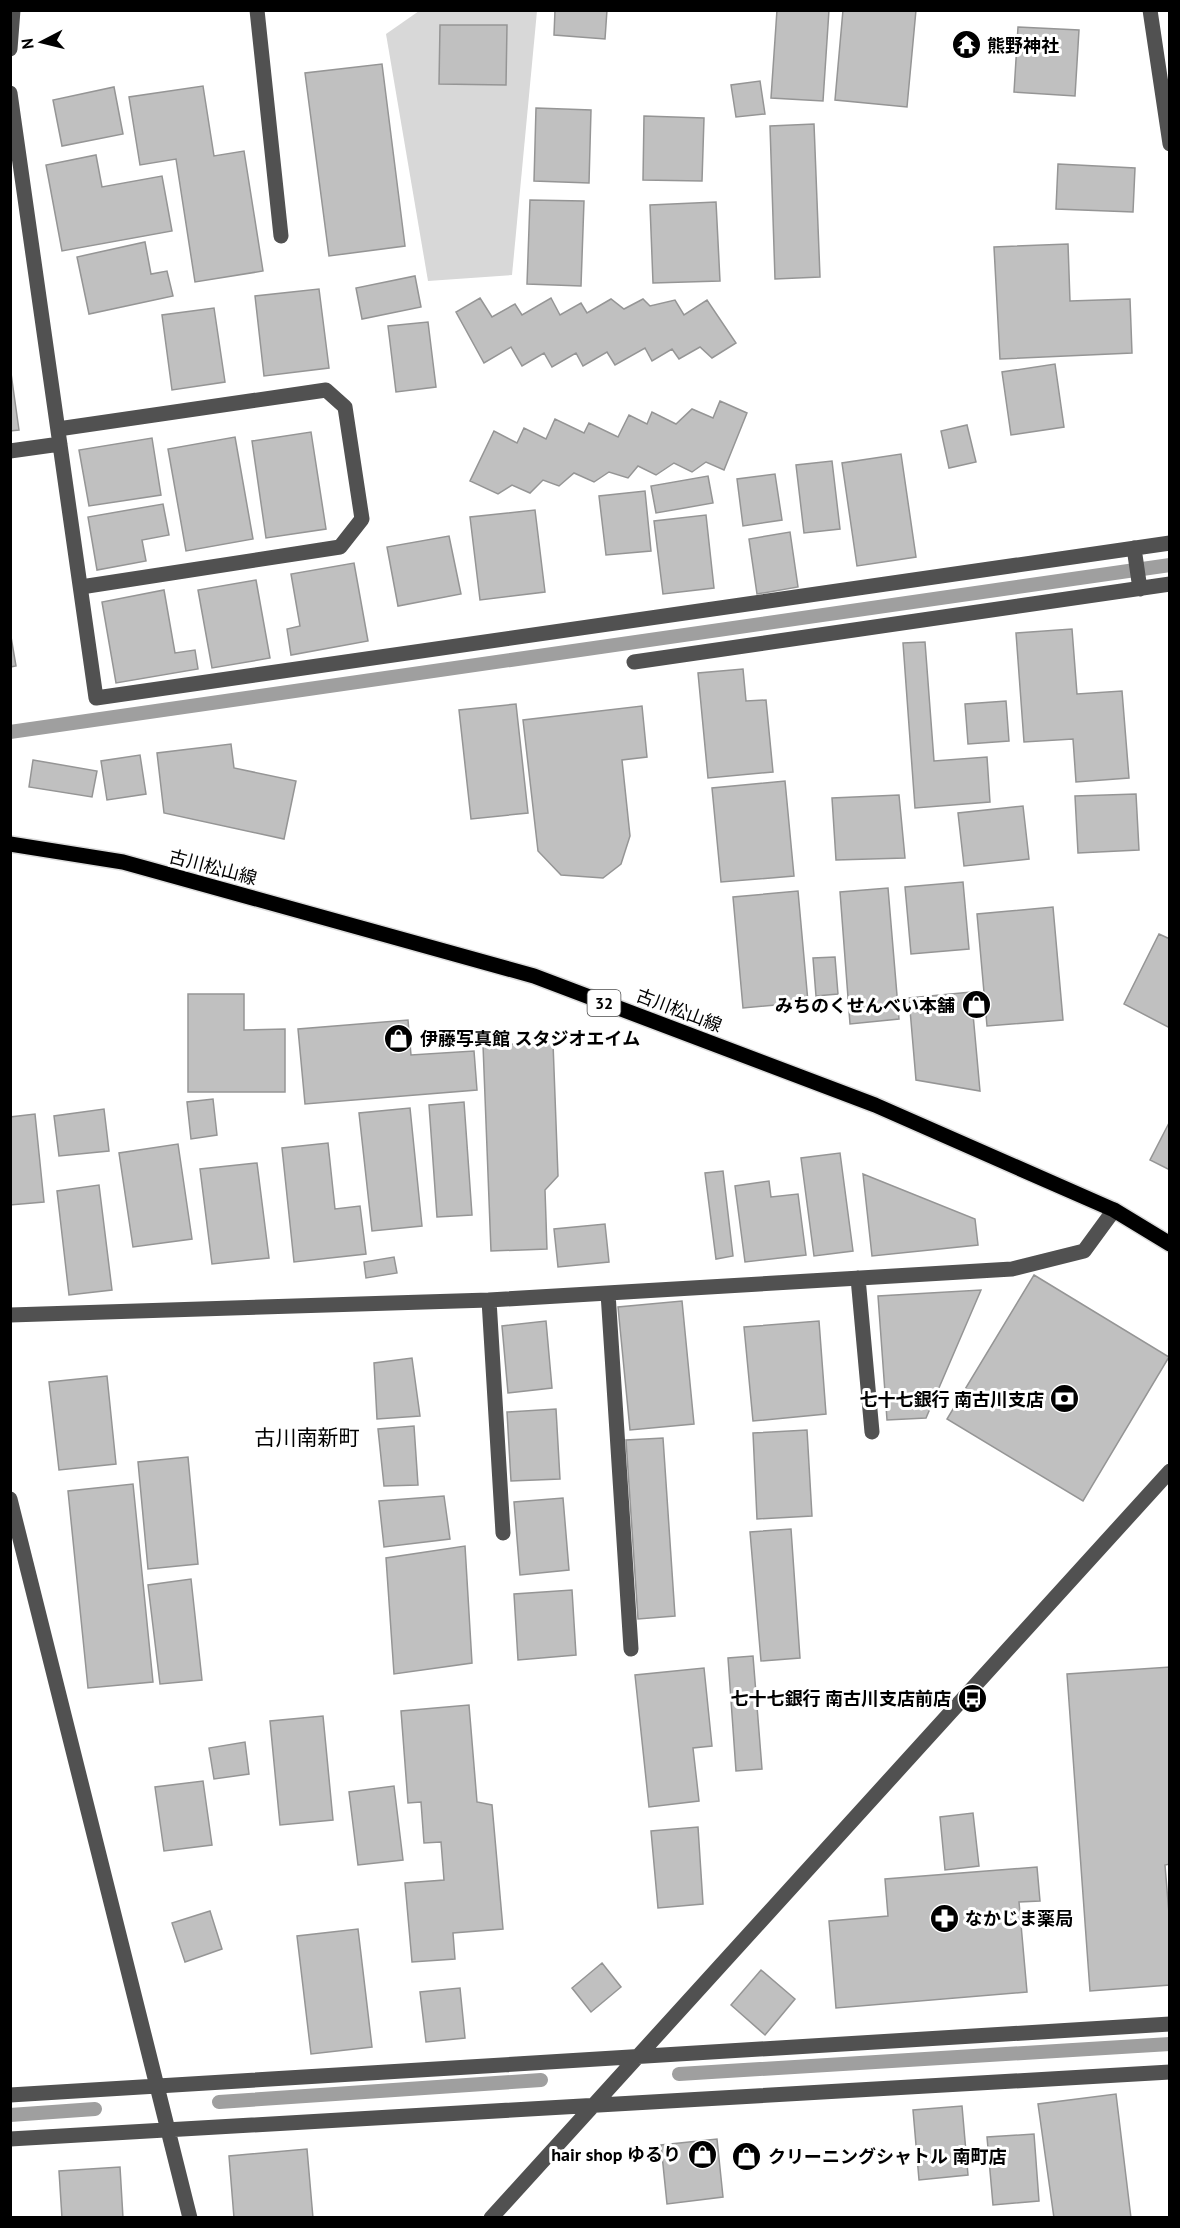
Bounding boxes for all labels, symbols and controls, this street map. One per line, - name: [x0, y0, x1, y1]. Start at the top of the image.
- north arrow: [12, 12, 72, 72]
- temple icon: 熊野神社: [950, 29, 982, 61]
- place label: 熊野神社: [987, 34, 1059, 57]
- text: N: [17, 37, 38, 50]
- street label: 古川松山線: [167, 844, 259, 890]
- street label: 古川松山線: [633, 983, 725, 1037]
- shop icon: みちのくせんべい本舗: [960, 989, 992, 1021]
- road number: 32: [588, 990, 620, 1016]
- place label: みちのくせんべい本舗: [775, 994, 955, 1017]
- shop icon: 伊藤写真館 スタジオエイム: [383, 1022, 415, 1054]
- place label: 伊藤写真館 スタジオエイム: [420, 1027, 640, 1050]
- bank icon: 七十七銀行 南古川支店: [1049, 1383, 1081, 1415]
- place label: 七十七銀行 南古川支店: [859, 1388, 1044, 1411]
- district label: 古川南新町: [255, 1424, 360, 1451]
- bus stop icon: 七十七銀行 南古川支店前店: [956, 1682, 988, 1714]
- place label: 七十七銀行 南古川支店前店: [730, 1687, 951, 1710]
- pharmacy icon: なかじま薬局: [928, 1902, 960, 1934]
- place label: なかじま薬局: [965, 1907, 1073, 1930]
- shop icon: hair shop ゆるり: [686, 2138, 718, 2170]
- shop icon: クリーニングシャトル 南町店: [731, 2140, 763, 2172]
- place label: hair shop ゆるり: [551, 2143, 681, 2166]
- place label: クリーニングシャトル 南町店: [768, 2145, 1007, 2168]

